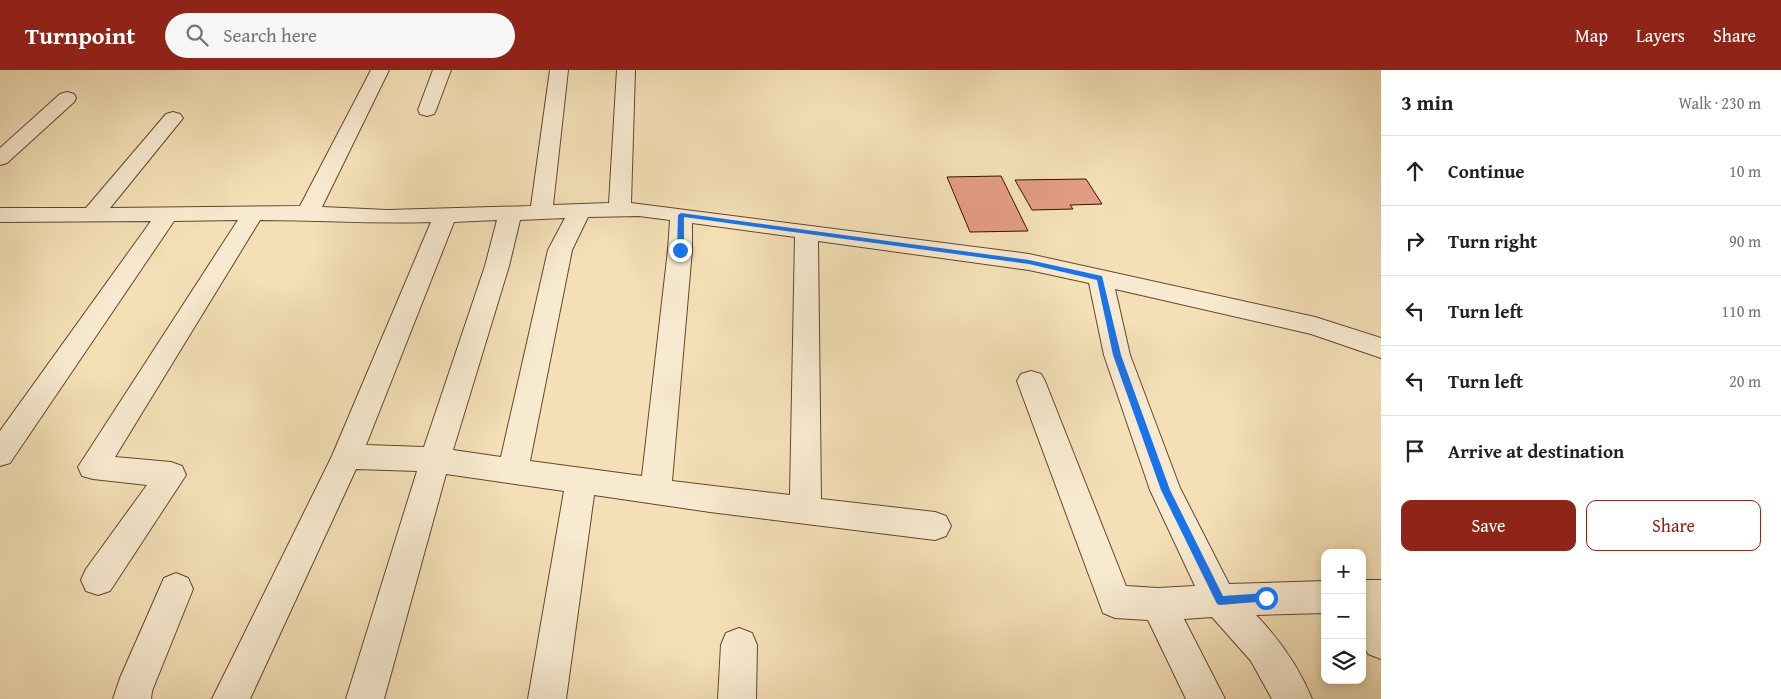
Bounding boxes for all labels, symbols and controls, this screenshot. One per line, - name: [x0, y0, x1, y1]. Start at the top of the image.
- search box: [165, 13, 515, 58]
- text: Turnpoint: [25, 18, 135, 53]
- icon: search: [183, 21, 211, 49]
- text: Search here: [223, 21, 317, 49]
- text: Map: [1575, 22, 1608, 49]
- text: Layers: [1636, 22, 1685, 49]
- text: Share: [1713, 22, 1756, 49]
- text: 3 min: [1401, 87, 1453, 118]
- text: Walk · 230 m: [1678, 91, 1761, 115]
- icon: ahead: [1401, 157, 1429, 185]
- text: Continue: [1448, 157, 1525, 185]
- text: 10 m: [1729, 159, 1761, 183]
- icon: right: [1401, 227, 1429, 255]
- text: Turn right: [1448, 227, 1537, 255]
- text: 90 m: [1729, 229, 1761, 253]
- route end: [669, 239, 692, 262]
- icon: left: [1401, 297, 1429, 325]
- text: Turn left: [1448, 297, 1523, 325]
- text: 110 m: [1721, 299, 1761, 323]
- icon: left: [1401, 367, 1429, 395]
- text: Turn left: [1448, 367, 1523, 395]
- text: 20 m: [1729, 369, 1761, 393]
- icon: arrive: [1401, 437, 1429, 465]
- text: Arrive at destination: [1448, 437, 1624, 465]
- button: Save: [1401, 500, 1576, 551]
- button: Share: [1586, 500, 1761, 551]
- map controls: [1321, 549, 1366, 684]
- button: +: [1321, 549, 1366, 594]
- route start: [1255, 587, 1278, 610]
- button: −: [1321, 594, 1366, 639]
- button: layers: [1321, 639, 1366, 684]

